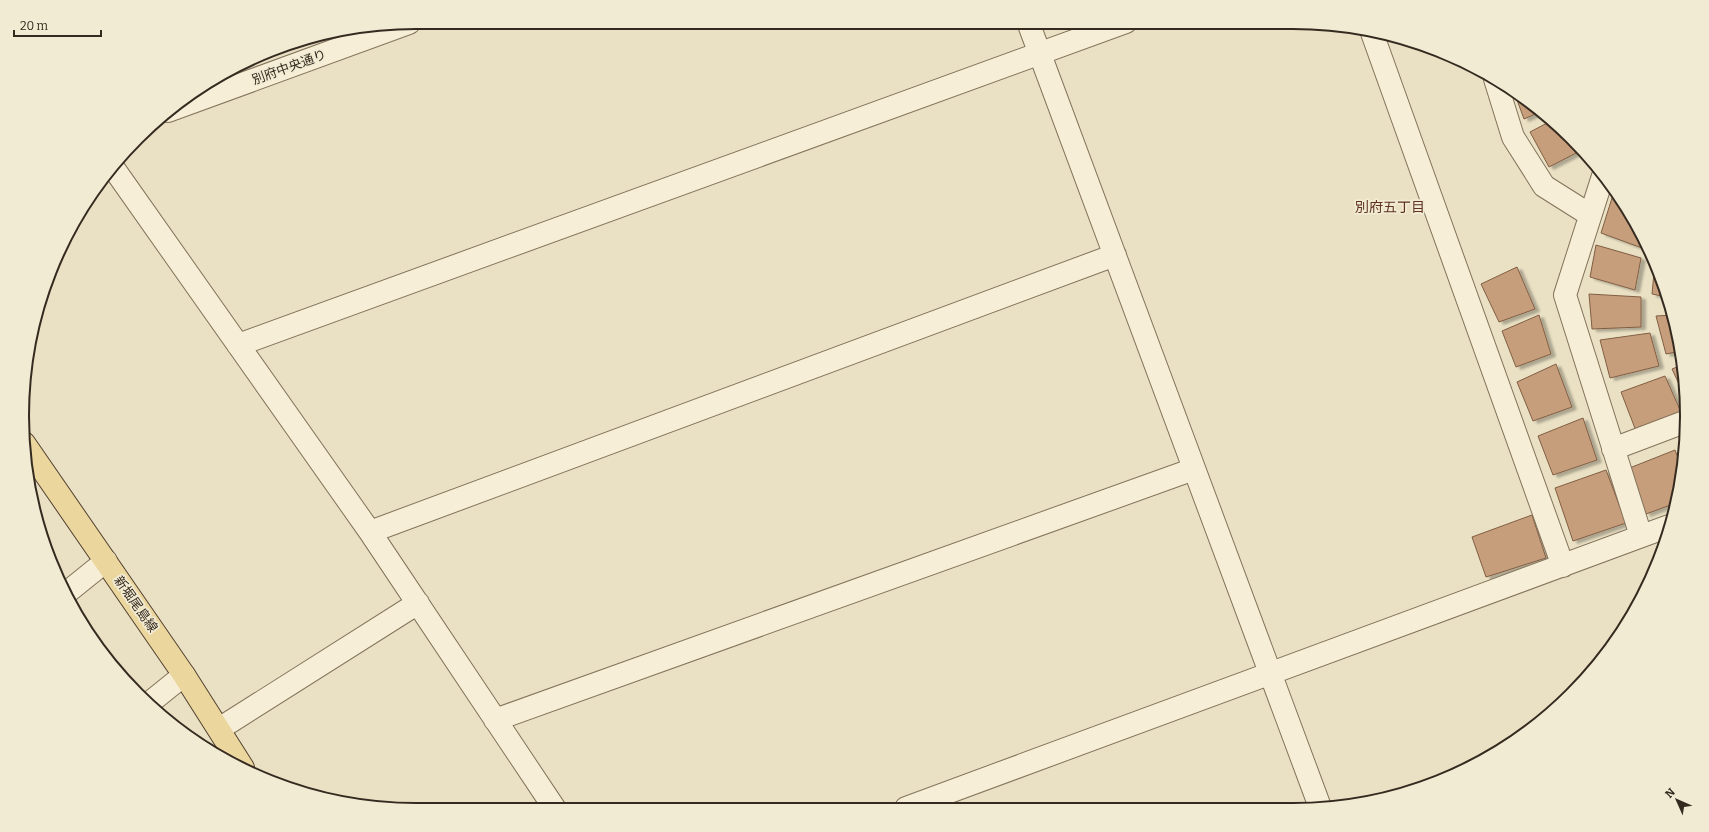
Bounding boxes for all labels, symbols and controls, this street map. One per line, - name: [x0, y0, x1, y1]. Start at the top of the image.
- scale bar: [14, 12, 101, 38]
- text: 20 m: [20, 19, 49, 33]
- street label: 別府中央通り: [250, 47, 328, 87]
- district label: 別府五丁目: [1355, 199, 1425, 216]
- street label: 新堀尾島線: [111, 573, 161, 635]
- north arrow: [1657, 780, 1697, 820]
- text: N: [1663, 785, 1678, 801]

